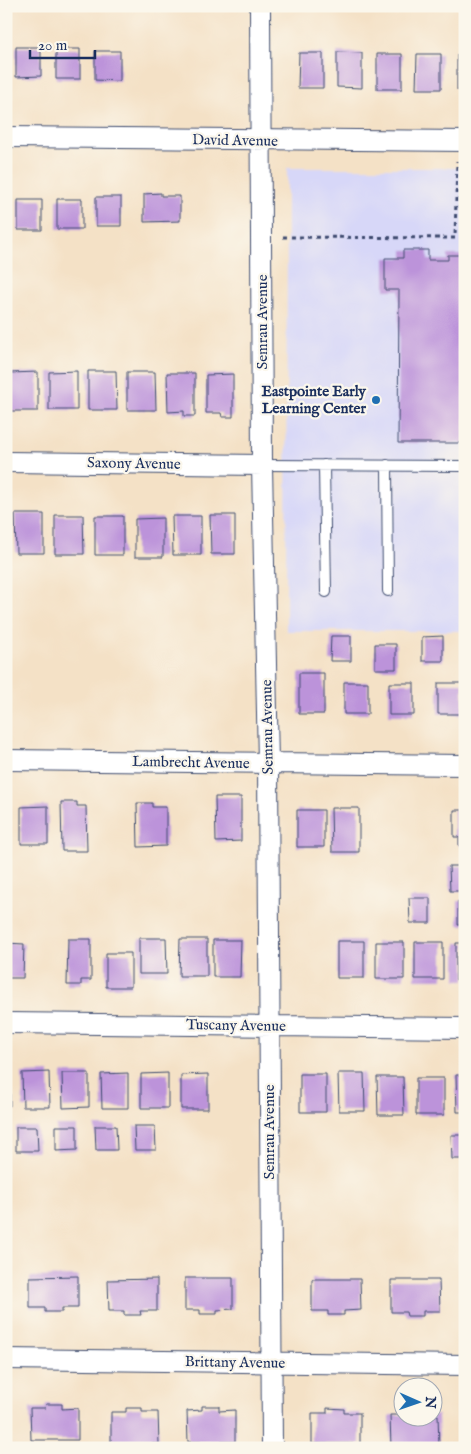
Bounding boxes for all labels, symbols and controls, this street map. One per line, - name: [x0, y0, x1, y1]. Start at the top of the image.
- scale bar: [30, 28, 95, 60]
- text: 20 m: [38, 36, 68, 55]
- street label: David Avenue: [192, 130, 278, 151]
- street label: Semrau Avenue: [253, 274, 272, 370]
- place label: Eastpointe Early Learning Center: [262, 382, 367, 418]
- marker: Eastpointe Early Learning Center: [370, 394, 382, 406]
- street label: Saxony Avenue: [87, 453, 181, 474]
- street label: Semrau Avenue: [257, 679, 278, 775]
- street label: Lambrecht Avenue: [132, 752, 250, 773]
- street label: Tuscany Avenue: [186, 1015, 286, 1036]
- street label: Semrau Avenue: [260, 1084, 279, 1180]
- street label: Brittany Avenue: [185, 1352, 286, 1373]
- north arrow: [394, 1376, 444, 1426]
- text: N: [421, 1395, 439, 1409]

